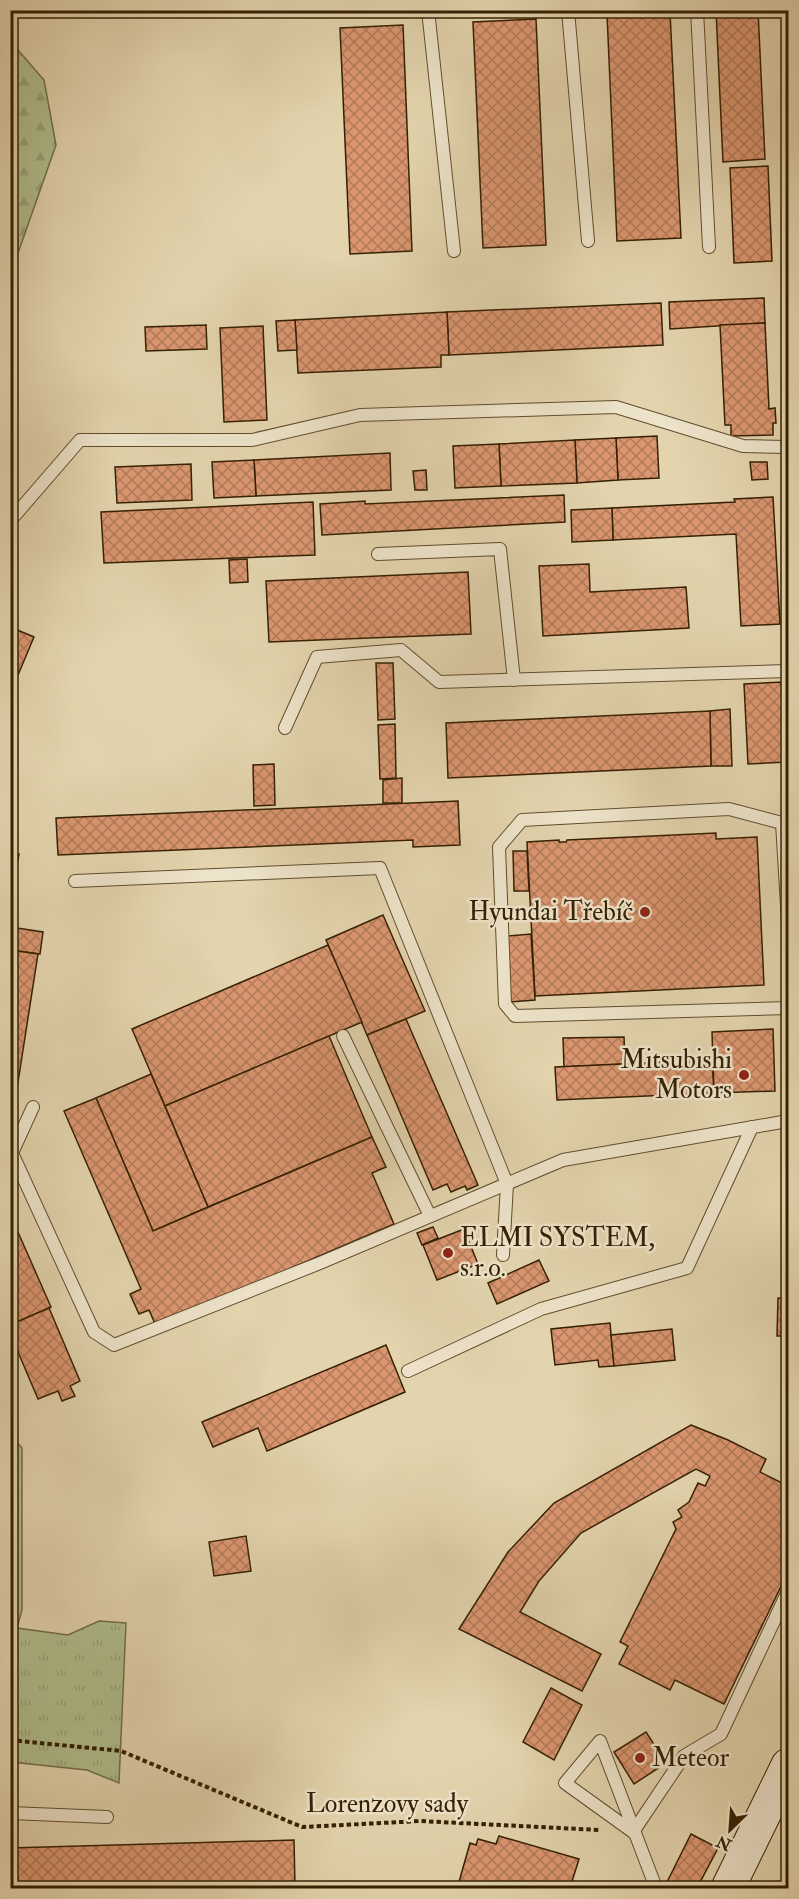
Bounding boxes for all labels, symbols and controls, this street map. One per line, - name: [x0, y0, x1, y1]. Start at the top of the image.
- place label: Hyundai Třebíč: [468, 896, 633, 928]
- marker: Hyundai Třebíč: [638, 905, 652, 919]
- place label: Mitsubishi Motors: [620, 1044, 732, 1106]
- marker: Mitsubishi Motors: [737, 1068, 751, 1082]
- place label: ELMI SYSTEM, s.r.o.: [460, 1222, 655, 1284]
- marker: ELMI SYSTEM, s.r.o.: [441, 1246, 455, 1260]
- place label: Meteor: [652, 1742, 729, 1774]
- marker: Meteor: [633, 1751, 647, 1765]
- street label: Lorenzovy sady: [306, 1788, 469, 1820]
- north arrow: [700, 1800, 760, 1860]
- text: N: [713, 1830, 736, 1855]

